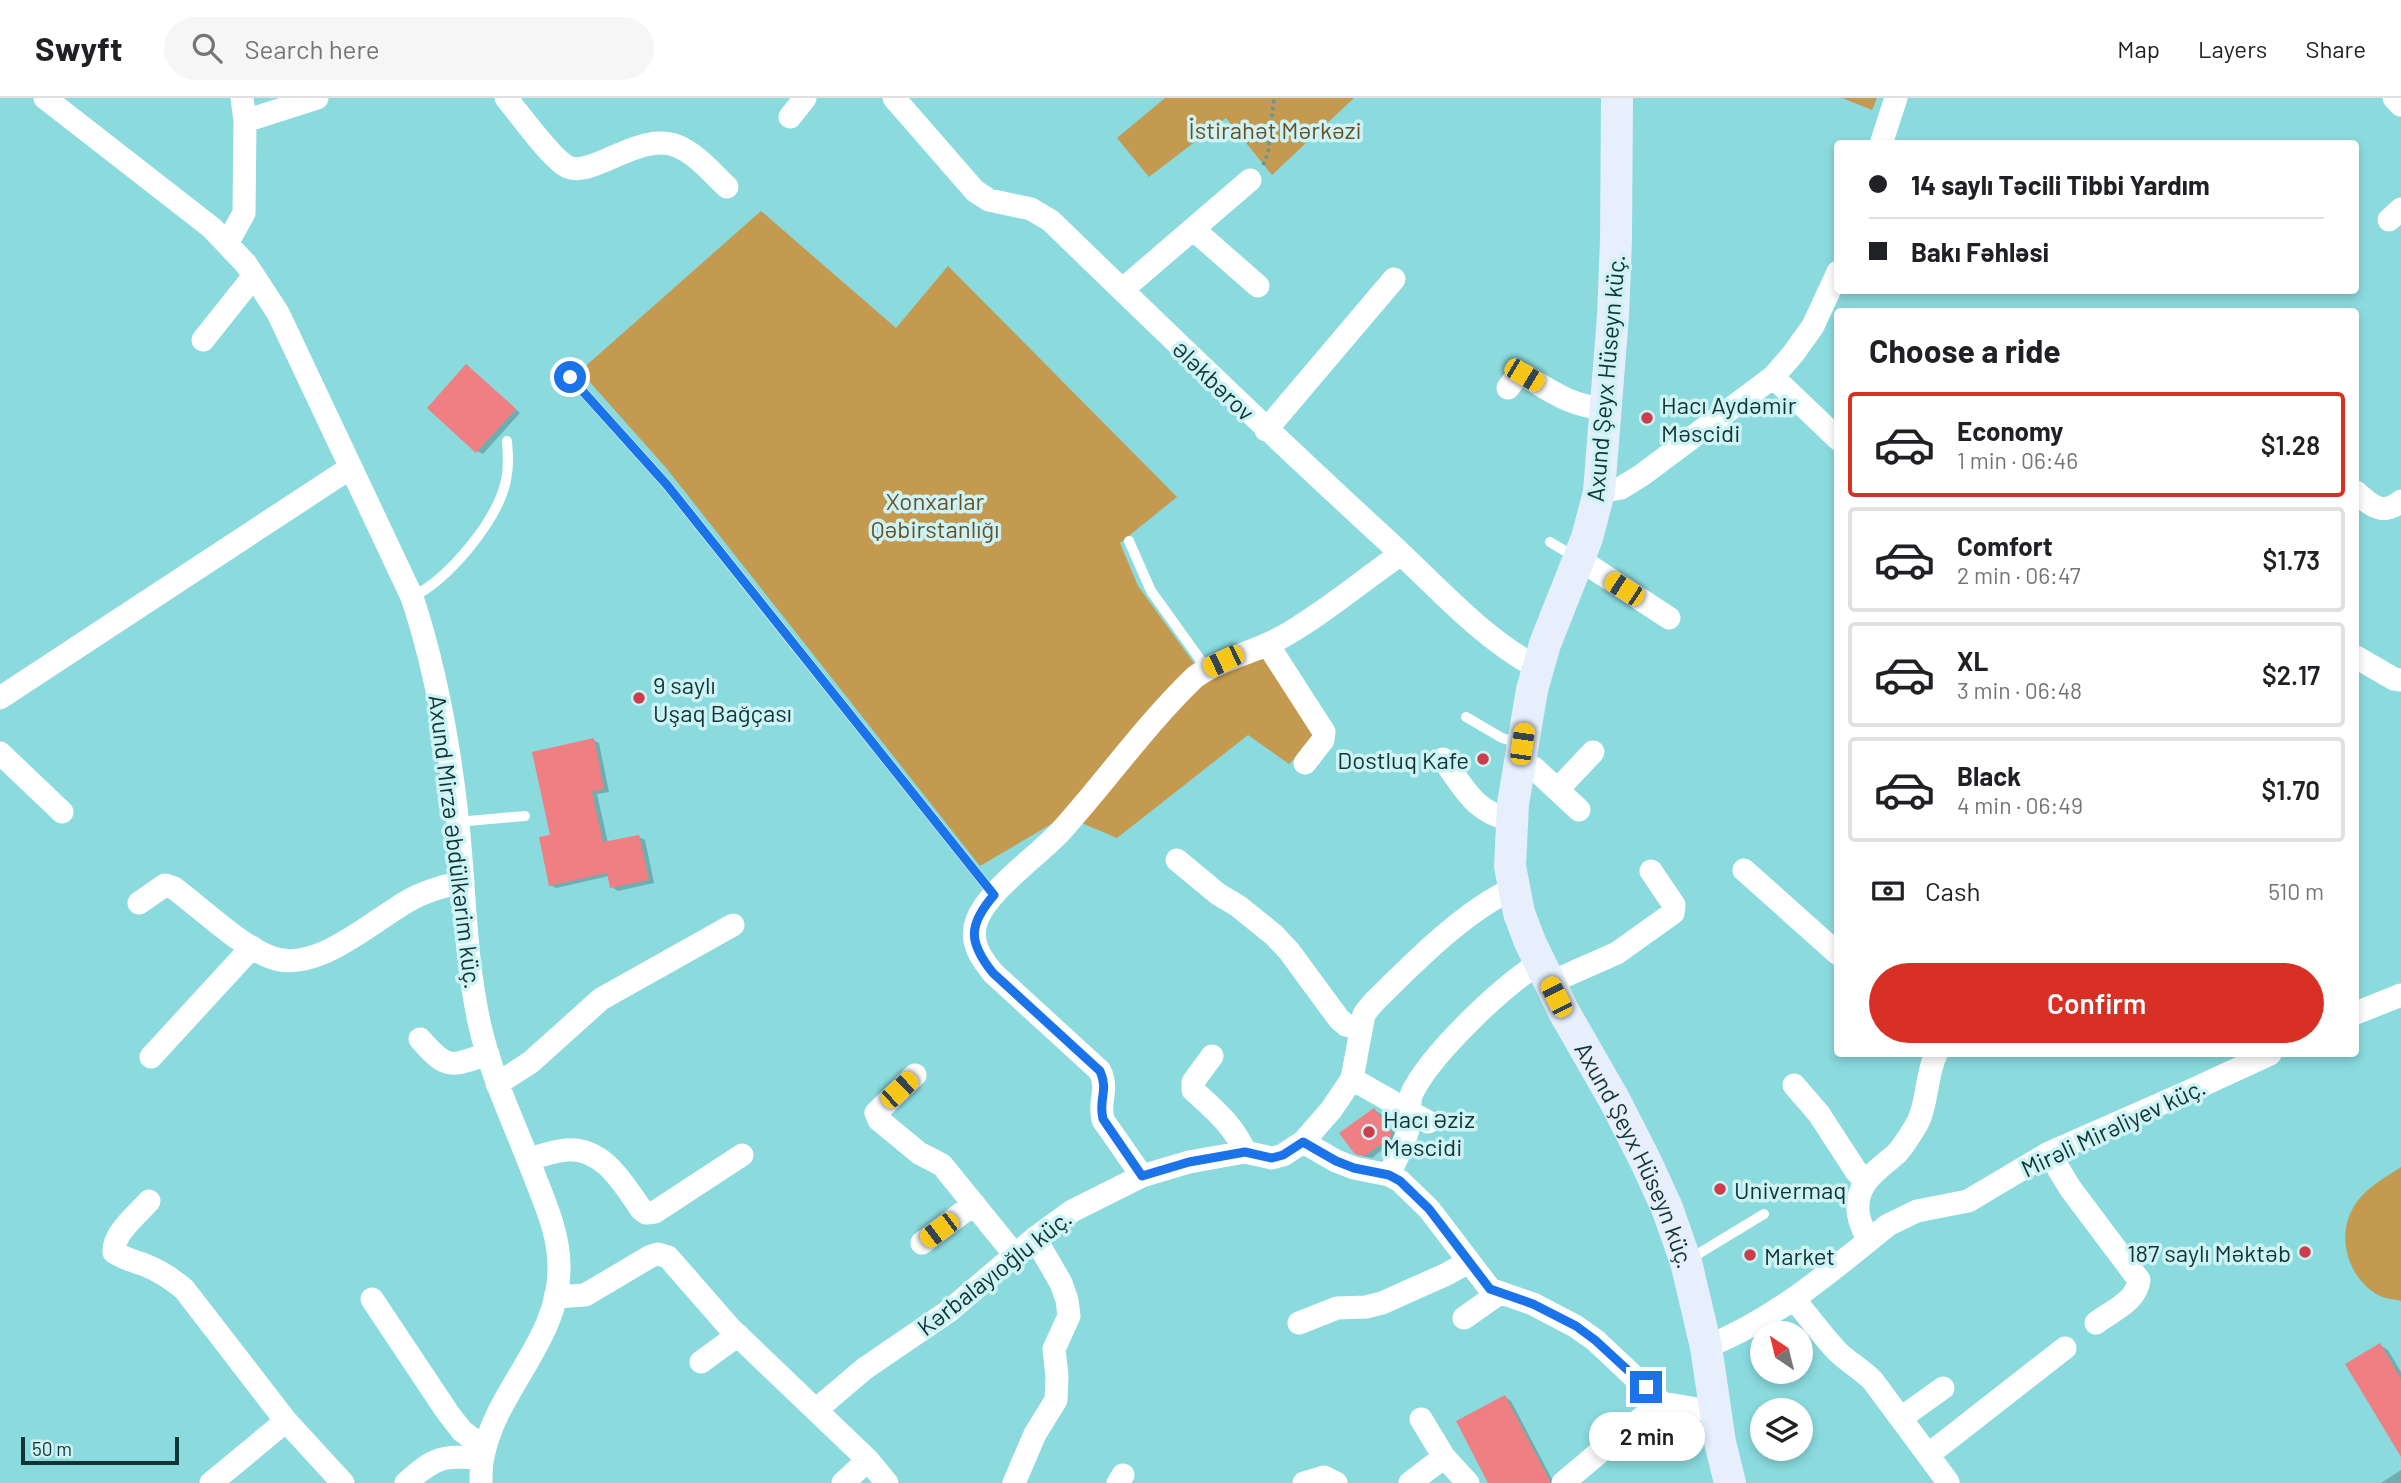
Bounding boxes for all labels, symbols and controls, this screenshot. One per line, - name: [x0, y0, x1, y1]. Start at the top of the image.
- search box: [164, 17, 654, 80]
- text: Swyft: [35, 28, 122, 68]
- icon: search: [188, 29, 226, 67]
- text: Search here: [244, 33, 380, 64]
- text: Map: [2117, 34, 2160, 63]
- text: Layers: [2198, 34, 2267, 63]
- text: Share: [2305, 34, 2366, 63]
- park label: İstirahət Mərkəzi: [1188, 115, 1362, 144]
- text: 14 saylı Təcili Tibbi Yardım: [1911, 169, 2210, 200]
- text: Bakı Fəhləsi: [1911, 236, 2049, 267]
- street label: Axund Şeyx Hüseyn küç.: [1580, 253, 1630, 503]
- text: Choose a ride: [1869, 331, 2061, 369]
- street label: Ələkbərov: [1167, 334, 1261, 426]
- car: [1501, 355, 1548, 395]
- route start: [554, 361, 586, 393]
- place label: Hacı Aydəmir Məscidi: [1661, 390, 1797, 447]
- marker: Hacı Aydəmir Məscidi: [1639, 410, 1655, 426]
- icon: car: [1873, 413, 1936, 476]
- text: Economy: [1957, 415, 2063, 446]
- text: $1.28: [2261, 429, 2320, 460]
- text: 1 min · 06:46: [1957, 446, 2078, 474]
- park label: Xonxarlar Qəbirstanlığı: [871, 486, 999, 543]
- icon: car: [1873, 528, 1936, 591]
- text: Comfort: [1957, 530, 2053, 561]
- text: $1.73: [2262, 544, 2320, 575]
- text: 2 min · 06:47: [1957, 561, 2081, 589]
- car: [1601, 569, 1648, 609]
- car: [1200, 642, 1247, 680]
- icon: car: [1873, 643, 1936, 706]
- text: XL: [1957, 645, 1988, 676]
- text: $2.17: [2262, 659, 2320, 690]
- place label: 9 saylı Uşaq Bağçası: [653, 670, 792, 727]
- text: 3 min · 06:48: [1957, 676, 2082, 704]
- marker: 9 saylı Uşaq Bağçası: [631, 690, 647, 706]
- street label: Axund Mirzə Əbdülkərim küç.: [424, 693, 488, 991]
- car: [1509, 722, 1536, 766]
- place label: Dostluq Kafe: [1337, 745, 1469, 774]
- marker: Dostluq Kafe: [1475, 751, 1491, 767]
- icon: car: [1873, 758, 1936, 821]
- text: Black: [1957, 760, 2021, 791]
- text: $1.70: [2262, 774, 2320, 805]
- text: 4 min · 06:49: [1957, 791, 2083, 819]
- icon: cash: [1869, 872, 1907, 910]
- text: Cash: [1925, 875, 1980, 906]
- text: 510 m: [2268, 877, 2324, 905]
- button: Confirm: [1869, 963, 2324, 1043]
- car: [1538, 974, 1575, 1020]
- street label: Axund Şeyx Hüseyn küç.: [1570, 1036, 1702, 1271]
- car: [877, 1068, 922, 1112]
- street label: Mirəli Mirəliyev küç.: [2016, 1071, 2210, 1183]
- place label: Hacı Əziz Məscidi: [1383, 1104, 1475, 1161]
- marker: Hacı Əziz Məscidi: [1361, 1124, 1377, 1140]
- place label: Univermaq: [1734, 1175, 1847, 1204]
- marker: Univermaq: [1712, 1181, 1728, 1197]
- street label: Kərbalayıoğlu küç.: [911, 1203, 1077, 1341]
- car: [916, 1209, 963, 1251]
- place label: 187 saylı Məktəb: [2127, 1238, 2291, 1267]
- place label: Market: [1764, 1241, 1835, 1270]
- marker: 187 saylı Məktəb: [2297, 1244, 2313, 1260]
- marker: Market: [1742, 1247, 1758, 1263]
- north arrow: [1750, 1321, 1813, 1384]
- map controls: [1750, 1321, 1813, 1461]
- route end: [1630, 1371, 1662, 1403]
- button: layers: [1750, 1398, 1813, 1461]
- callout: 2 min: [1588, 1412, 1704, 1460]
- text: 2 min: [1620, 1422, 1674, 1450]
- scale bar: [21, 1434, 178, 1466]
- text: 50 m: [32, 1437, 72, 1460]

